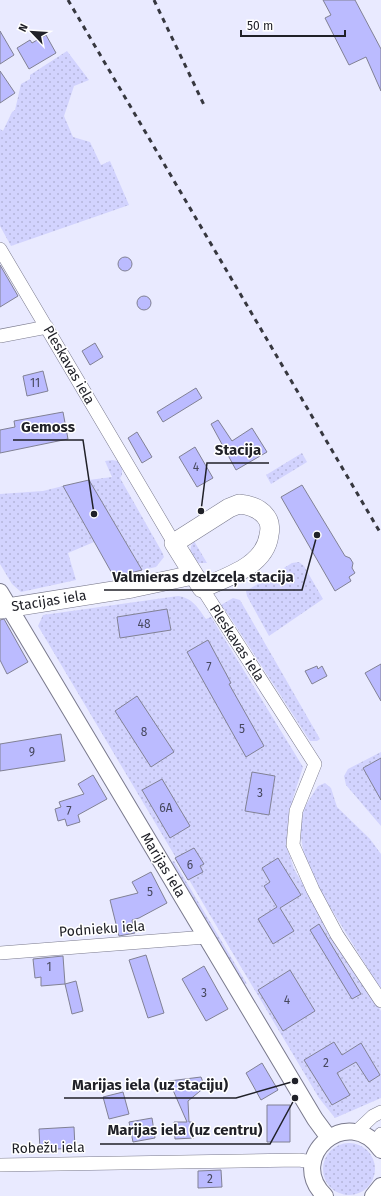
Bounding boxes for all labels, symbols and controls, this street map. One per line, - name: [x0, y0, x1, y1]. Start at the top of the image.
- north arrow: [12, 12, 52, 52]
- scale bar: [241, 12, 345, 38]
- text: 50 m: [247, 19, 273, 33]
- text: N: [16, 22, 31, 34]
- street label: Pleskavas iela: [40, 323, 98, 407]
- house number: 11: [30, 376, 40, 390]
- callout: Gemoss: [13, 413, 83, 440]
- text: Gemoss: [21, 418, 75, 436]
- callout: Stacija: [207, 436, 269, 463]
- text: Stacija: [215, 441, 261, 459]
- house number: 4: [193, 460, 200, 474]
- callout: Valmieras dzelzceļa stacija: [104, 563, 302, 590]
- text: Valmieras dzelzceļa stacija: [111, 568, 294, 587]
- street label: Stacijas iela: [10, 587, 88, 615]
- street label: Pleskavas iela: [206, 601, 268, 685]
- house number: 48: [138, 617, 151, 631]
- house number: 7: [206, 660, 212, 674]
- house number: 5: [239, 722, 245, 736]
- house number: 8: [141, 725, 148, 739]
- house number: 9: [29, 745, 35, 759]
- house number: 3: [257, 786, 263, 800]
- house number: 6A: [159, 801, 173, 815]
- house number: 7: [66, 804, 72, 818]
- street label: Marijas iela: [137, 829, 189, 901]
- house number: 6: [187, 858, 193, 872]
- house number: 5: [147, 885, 153, 899]
- street label: Podnieku iela: [58, 918, 146, 940]
- house number: 1: [46, 960, 52, 974]
- house number: 3: [201, 986, 207, 1000]
- house number: 4: [284, 993, 291, 1007]
- house number: 2: [323, 1056, 329, 1070]
- callout: Marijas iela (uz staciju): [64, 1071, 236, 1098]
- text: Marijas iela (uz staciju): [72, 1076, 228, 1094]
- callout: Marijas iela (uz centru): [100, 1117, 270, 1144]
- text: Marijas iela (uz centru): [108, 1121, 263, 1139]
- street label: Robežu iela: [11, 1139, 85, 1157]
- house number: 2: [207, 1172, 213, 1186]

